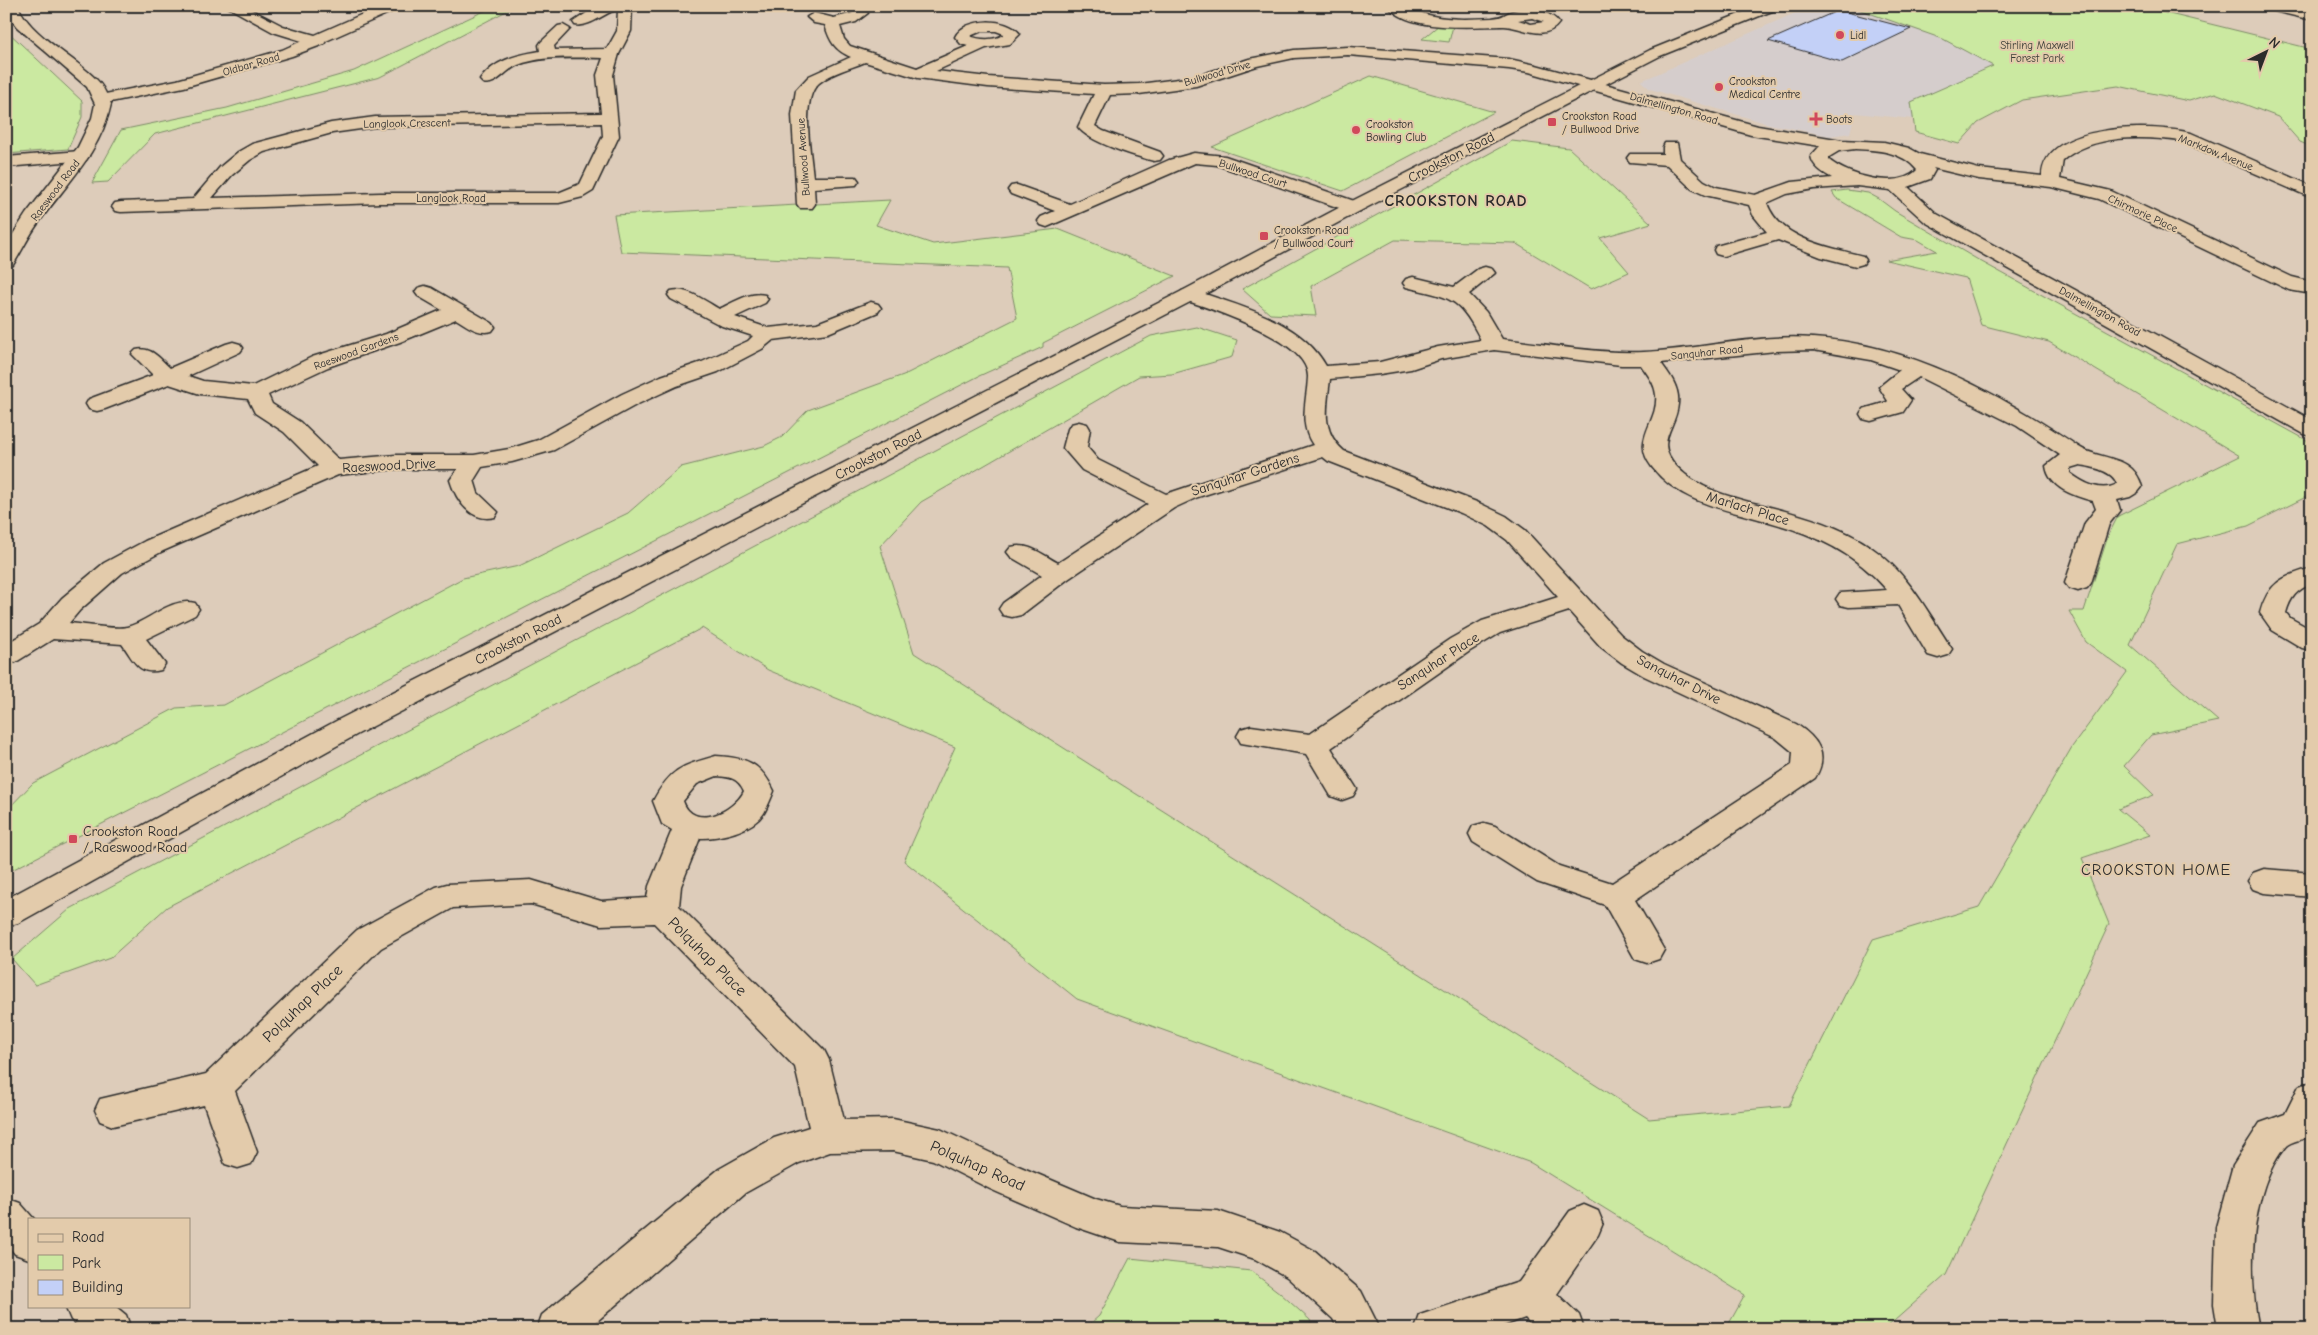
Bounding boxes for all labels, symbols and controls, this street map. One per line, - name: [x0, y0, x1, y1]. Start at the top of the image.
- north arrow: [2240, 28, 2290, 78]
- marker: Lidl: [1834, 29, 1846, 41]
- place label: Lidl: [1850, 29, 1866, 42]
- text: N: [2265, 33, 2283, 52]
- park label: Stirling Maxwell Forest Park: [2000, 39, 2074, 65]
- street label: Oldbar Road: [221, 50, 281, 79]
- street label: Bullwood Drive: [1182, 58, 1252, 89]
- place label: Crookston Medical Centre: [1729, 75, 1801, 101]
- marker: Crookston Medical Centre: [1713, 81, 1725, 93]
- street label: Dalmellington Road: [1628, 90, 1720, 127]
- place label: Crookston Road / Bullwood Drive: [1562, 110, 1639, 136]
- marker: Boots: [1810, 113, 1822, 125]
- place label: Boots: [1826, 113, 1853, 126]
- street label: Langlook Crescent: [363, 116, 451, 131]
- marker: Crookston Road / Bullwood Drive: [1546, 116, 1558, 128]
- street label: Bullwood Avenue: [794, 117, 813, 196]
- place label: Crookston Bowling Club: [1366, 118, 1426, 144]
- marker: Crookston Bowling Club: [1350, 124, 1362, 136]
- street label: Crookston Road: [1405, 128, 1497, 187]
- street label: Markdow Avenue: [2176, 132, 2256, 174]
- street label: Bullwood Court: [1217, 156, 1289, 191]
- street label: Raeswood Road: [28, 157, 83, 224]
- street label: Langlook Road: [416, 192, 486, 205]
- district label: CROOKSTON ROAD: [1384, 192, 1528, 210]
- street label: Chirmorie Place: [2106, 192, 2180, 236]
- place label: Crookston Road / Bullwood Court: [1274, 224, 1354, 250]
- marker: Crookston Road / Bullwood Court: [1258, 230, 1270, 242]
- street label: Dalmellington Road: [2057, 284, 2143, 339]
- street label: Raeswood Gardens: [312, 330, 401, 373]
- street label: Sanquhar Road: [1670, 342, 1744, 363]
- street label: Crookston Road: [832, 425, 924, 484]
- street label: Sanquhar Gardens: [1189, 449, 1301, 500]
- street label: Raeswood Drive: [342, 455, 436, 476]
- street label: Marlach Place: [1704, 488, 1791, 529]
- street label: Crookston Road: [472, 610, 564, 669]
- street label: Sanquhar Place: [1394, 629, 1482, 694]
- street label: Sanquhar Drive: [1634, 651, 1724, 708]
- place label: Crookston Road / Raeswood Road: [83, 823, 187, 856]
- marker: Crookston Road / Raeswood Road: [67, 833, 79, 845]
- district label: CROOKSTON HOME: [2081, 861, 2231, 879]
- street label: Polquhap Place: [664, 914, 750, 1000]
- street label: Polquhap Place: [259, 961, 346, 1046]
- street label: Polquhap Road: [927, 1137, 1028, 1195]
- legend: [28, 1218, 190, 1308]
- text: Road: [72, 1228, 104, 1246]
- text: Park: [72, 1254, 101, 1272]
- text: Building: [72, 1278, 123, 1296]

